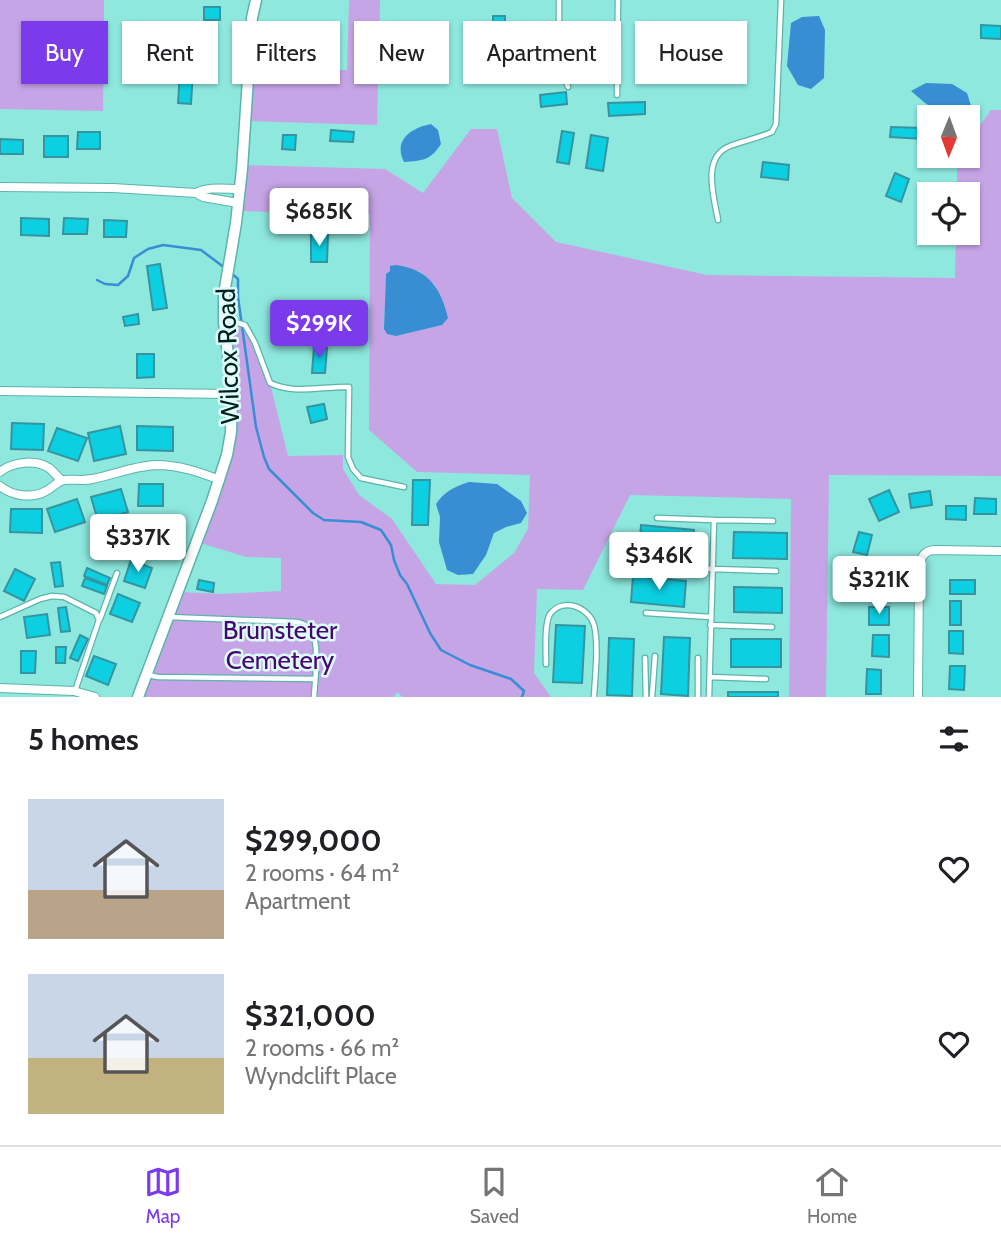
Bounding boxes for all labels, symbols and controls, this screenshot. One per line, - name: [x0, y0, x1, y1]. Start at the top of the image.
- chip: Buy: [21, 21, 108, 84]
- chip: Rent: [122, 21, 218, 84]
- chip: Filters: [232, 21, 340, 84]
- chip: New: [354, 21, 449, 84]
- chip: Apartment: [463, 21, 621, 84]
- chip: House: [635, 21, 747, 84]
- north arrow: [917, 105, 980, 168]
- map controls: [917, 105, 980, 245]
- button: locate: [917, 182, 980, 245]
- pin: $685K: [270, 188, 368, 248]
- text: $685K: [286, 197, 352, 225]
- street label: Wilcox Road: [210, 287, 246, 425]
- pin: $299K: [270, 300, 368, 360]
- text: $299K: [286, 309, 352, 337]
- pin: $337K: [89, 514, 187, 574]
- text: $337K: [106, 523, 170, 551]
- pin: $346K: [610, 532, 708, 592]
- text: $346K: [625, 541, 693, 569]
- pin: $321K: [830, 556, 928, 616]
- text: $321K: [849, 565, 909, 593]
- park label: Brunsteter Cemetery: [223, 614, 338, 676]
- icon: filters: [935, 720, 973, 758]
- text: 5 homes: [28, 721, 139, 758]
- text: $299,000: [245, 822, 382, 859]
- icon: home: [84, 827, 168, 911]
- icon: heart: [935, 850, 973, 888]
- text: 2 rooms · 64 m²: [245, 859, 399, 887]
- text: Apartment: [245, 887, 350, 915]
- text: $321,000: [245, 997, 376, 1034]
- icon: home: [84, 1002, 168, 1086]
- icon: heart: [935, 1025, 973, 1063]
- text: 2 rooms · 66 m²: [245, 1034, 399, 1062]
- text: Wyndclift Place: [245, 1062, 397, 1090]
- tab: Map: [144, 1163, 182, 1228]
- tab: Saved: [470, 1163, 519, 1228]
- tab: Home: [807, 1163, 857, 1228]

